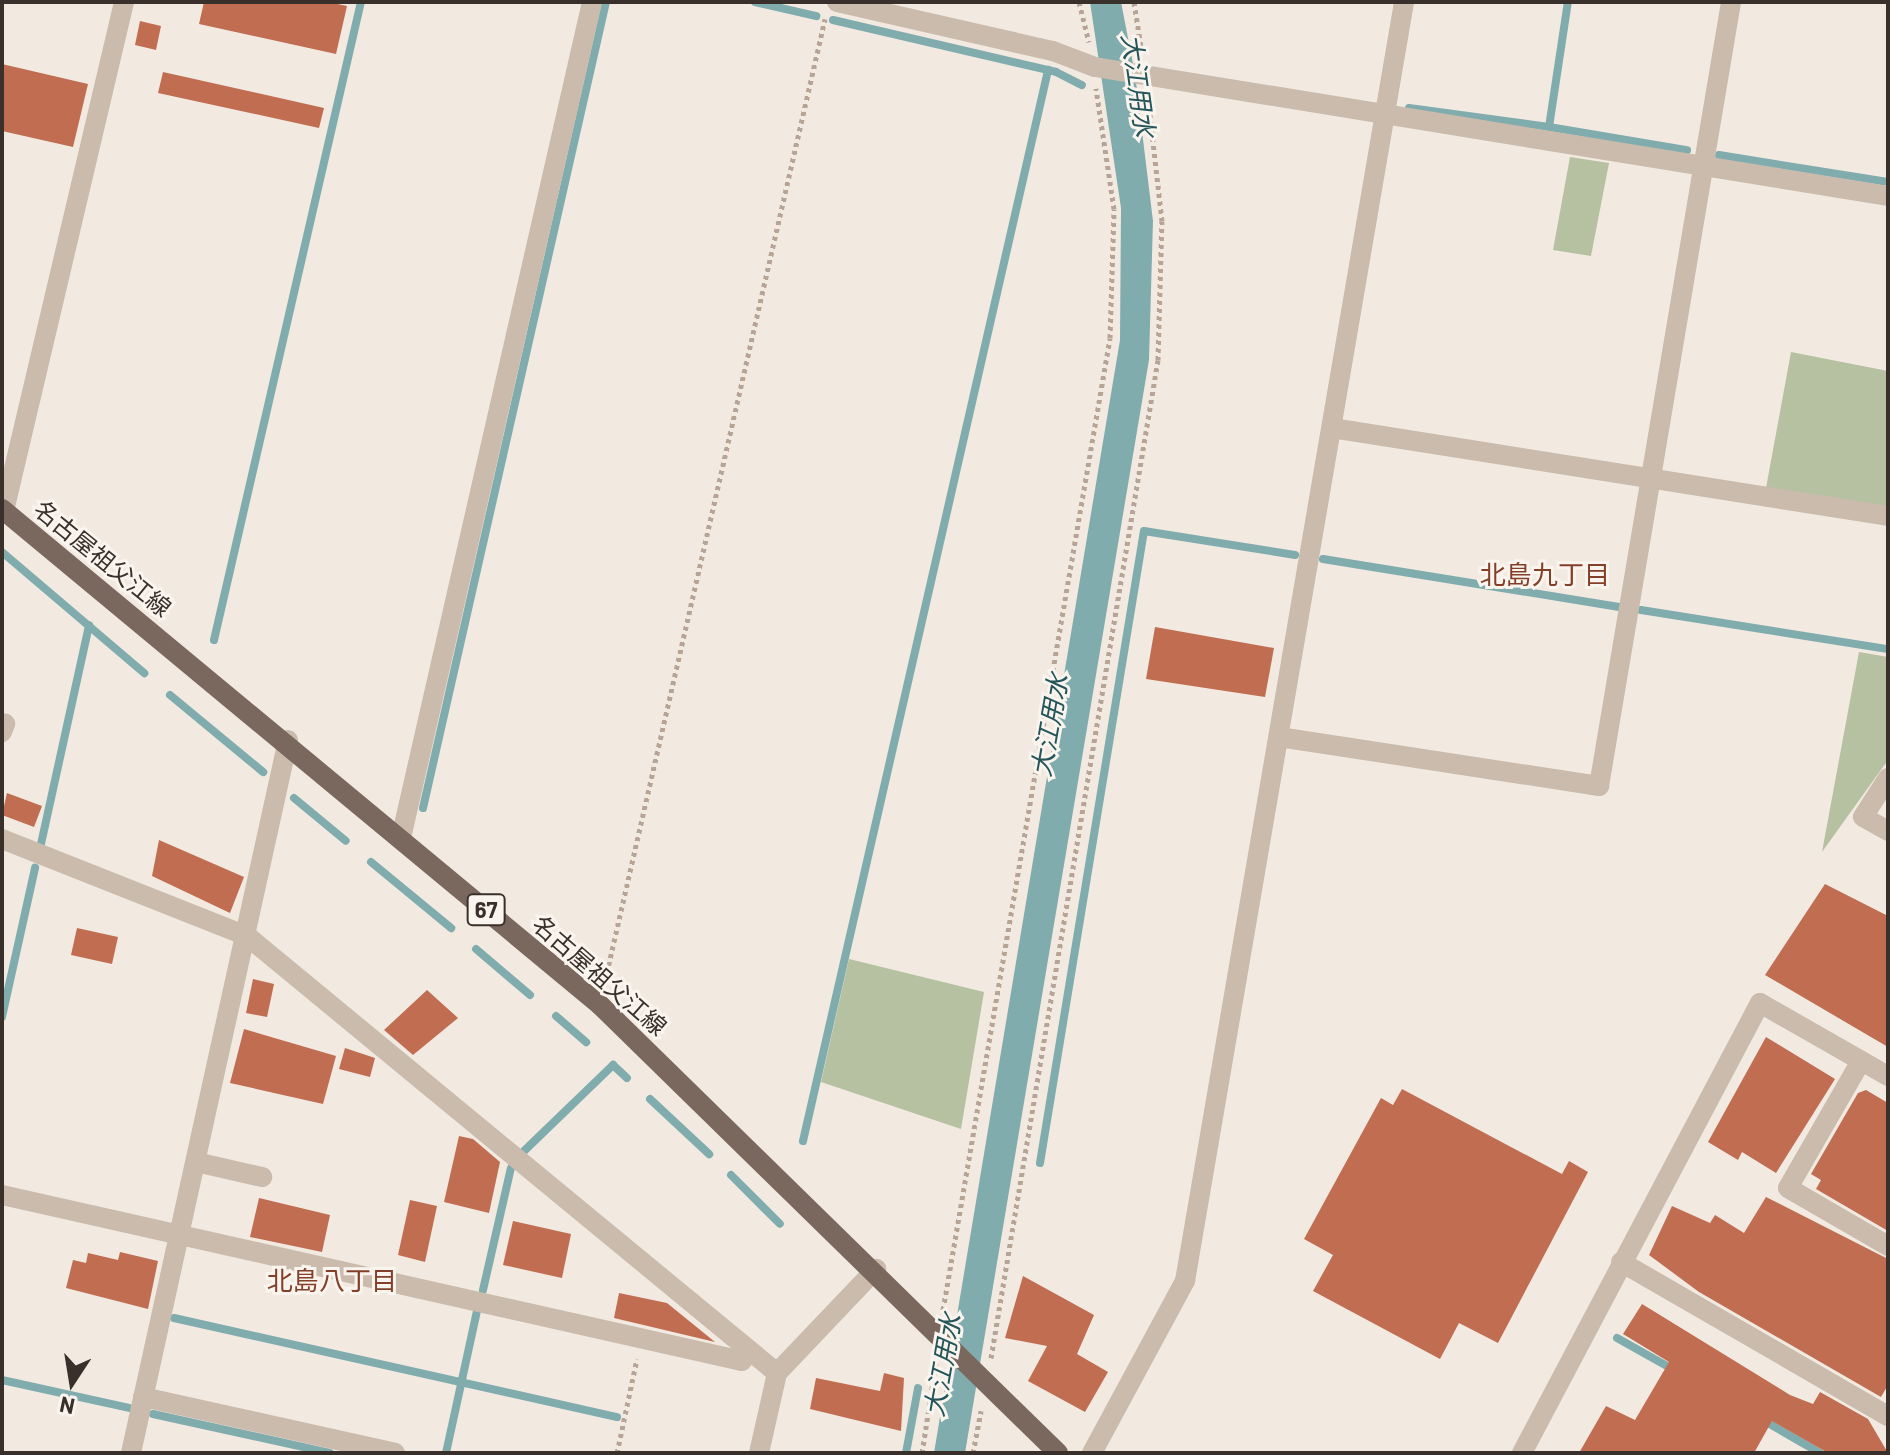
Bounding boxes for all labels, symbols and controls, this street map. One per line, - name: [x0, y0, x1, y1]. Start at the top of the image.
- water label: 大江用水: [1116, 31, 1162, 139]
- street label: 名古屋祖父江線: [29, 494, 177, 622]
- district label: 北島九丁目: [1480, 558, 1610, 590]
- water label: 大江用水: [1025, 671, 1073, 779]
- road number: 67: [466, 892, 506, 928]
- street label: 名古屋祖父江線: [527, 909, 673, 1041]
- district label: 北島八丁目: [267, 1264, 397, 1296]
- water label: 大江用水: [918, 1311, 966, 1419]
- north arrow: [32, 1343, 112, 1423]
- text: N: [57, 1392, 77, 1421]

